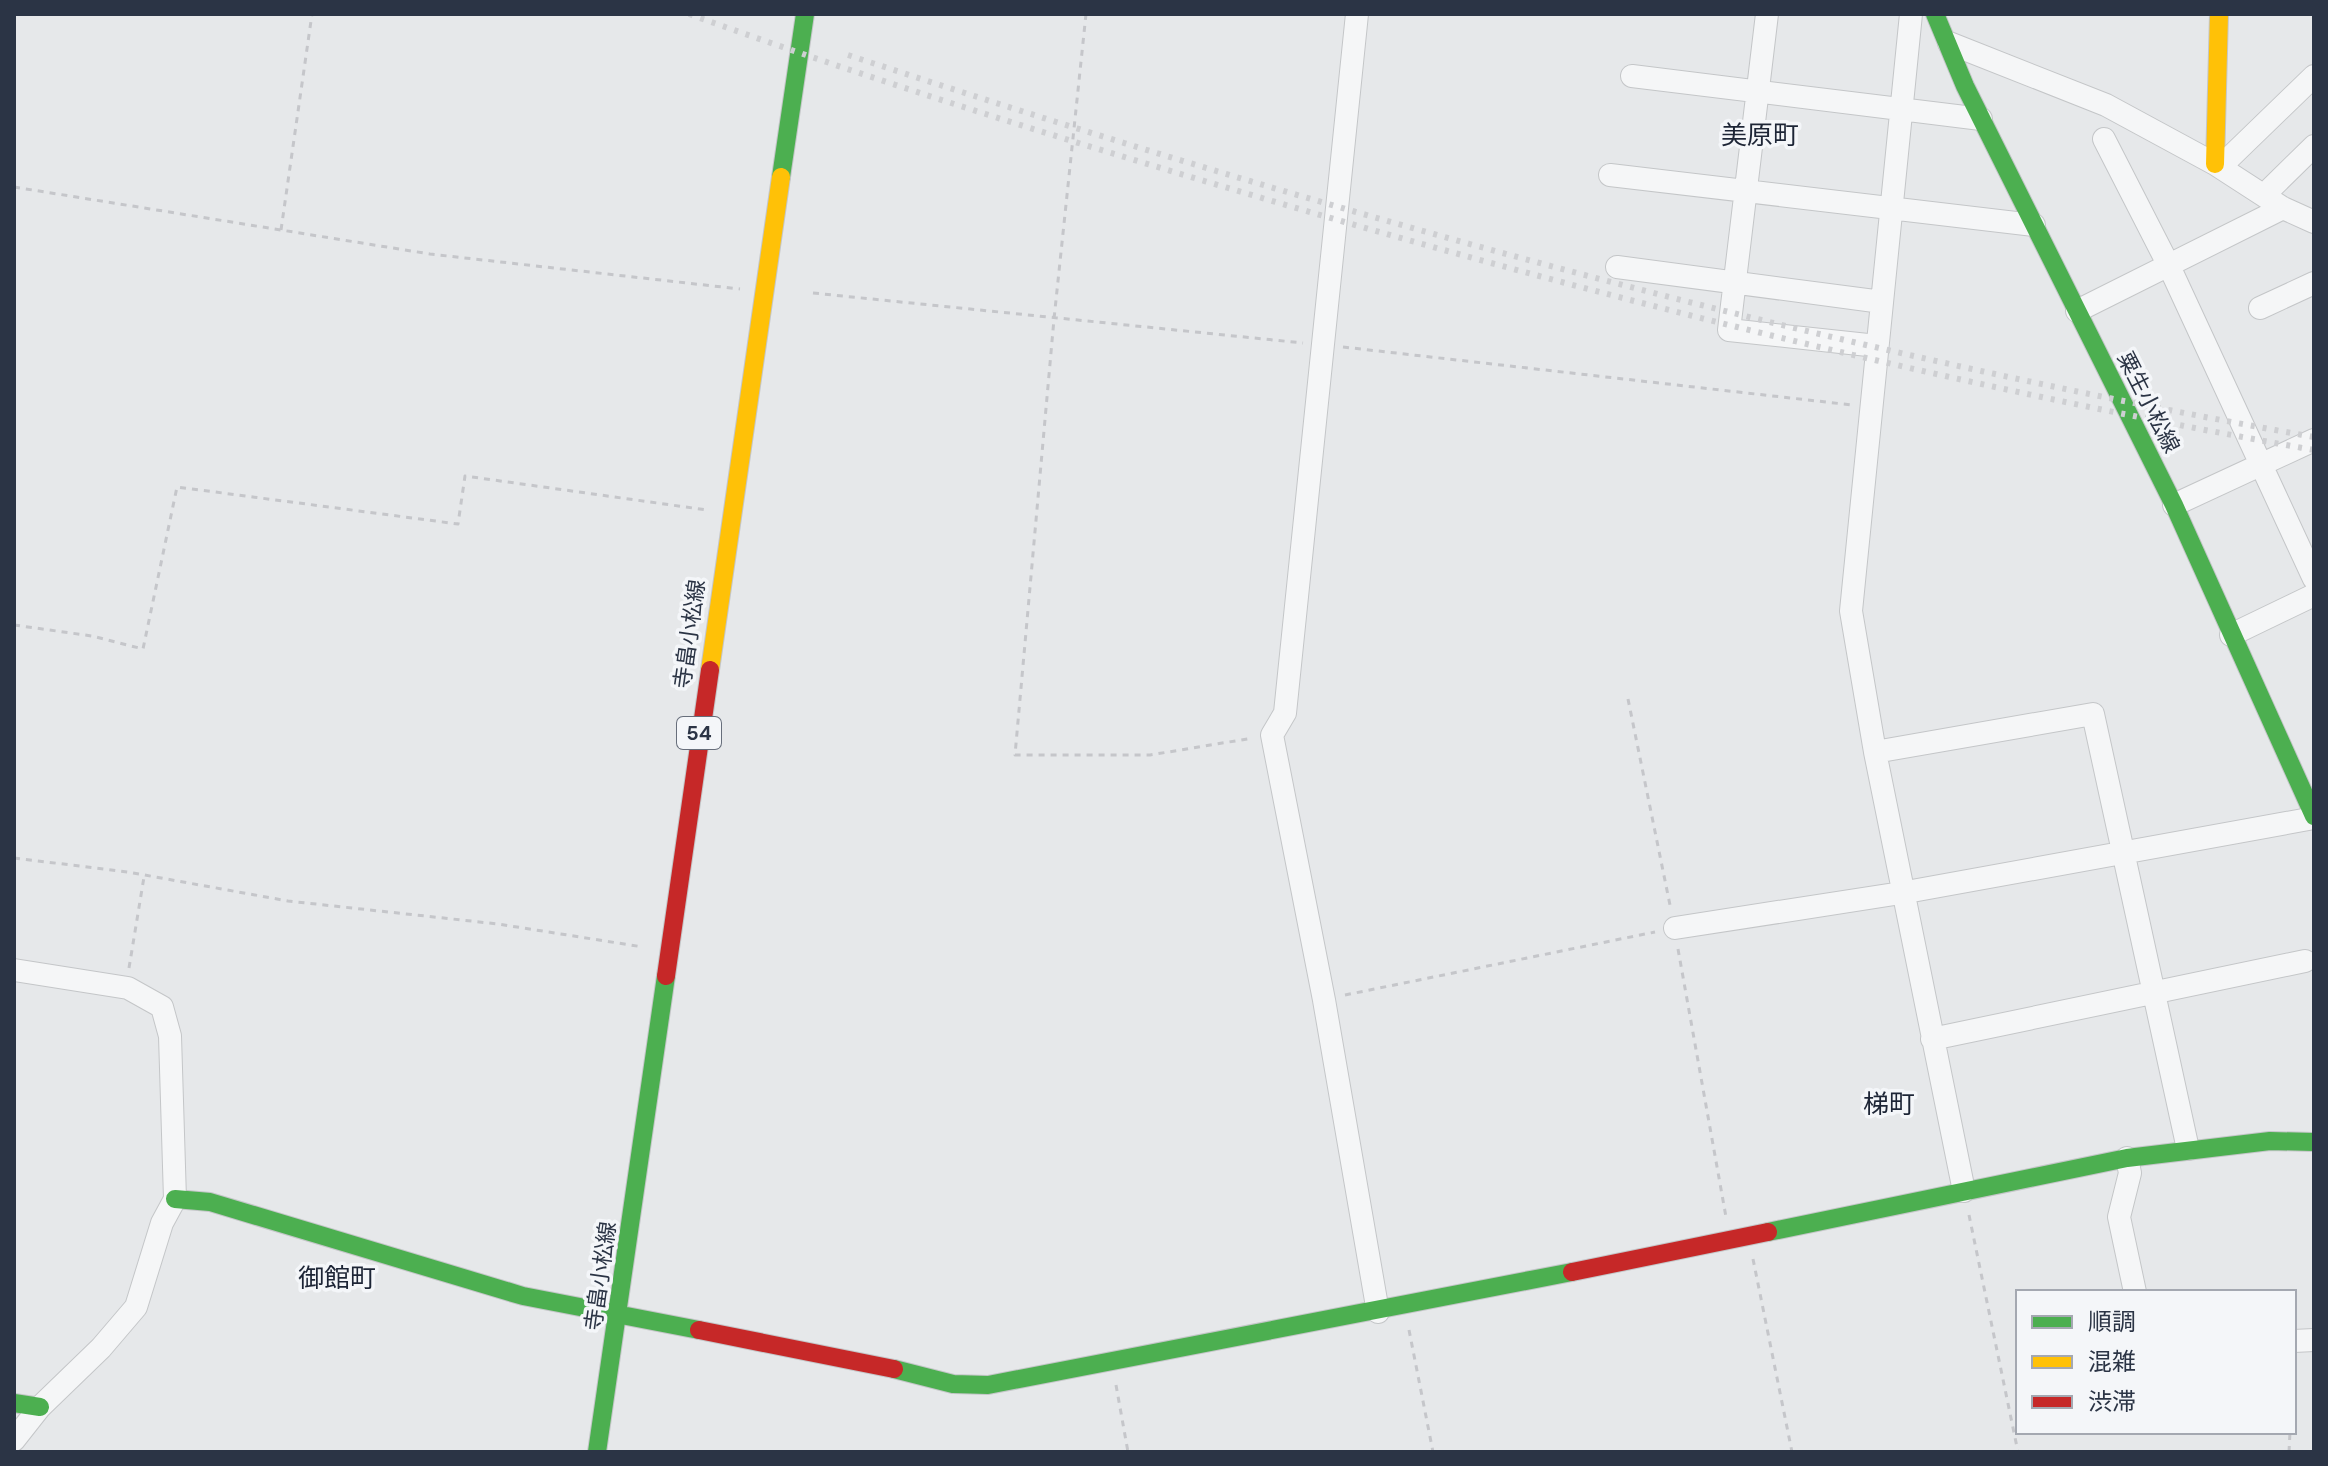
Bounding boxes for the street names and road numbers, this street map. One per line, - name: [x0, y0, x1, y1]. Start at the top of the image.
- street label: 粟生小松線: [2111, 347, 2186, 458]
- street label: 寺畠小松線: [667, 578, 712, 691]
- road number: 54: [677, 717, 721, 749]
- street label: 寺畠小松線: [578, 1220, 623, 1333]

